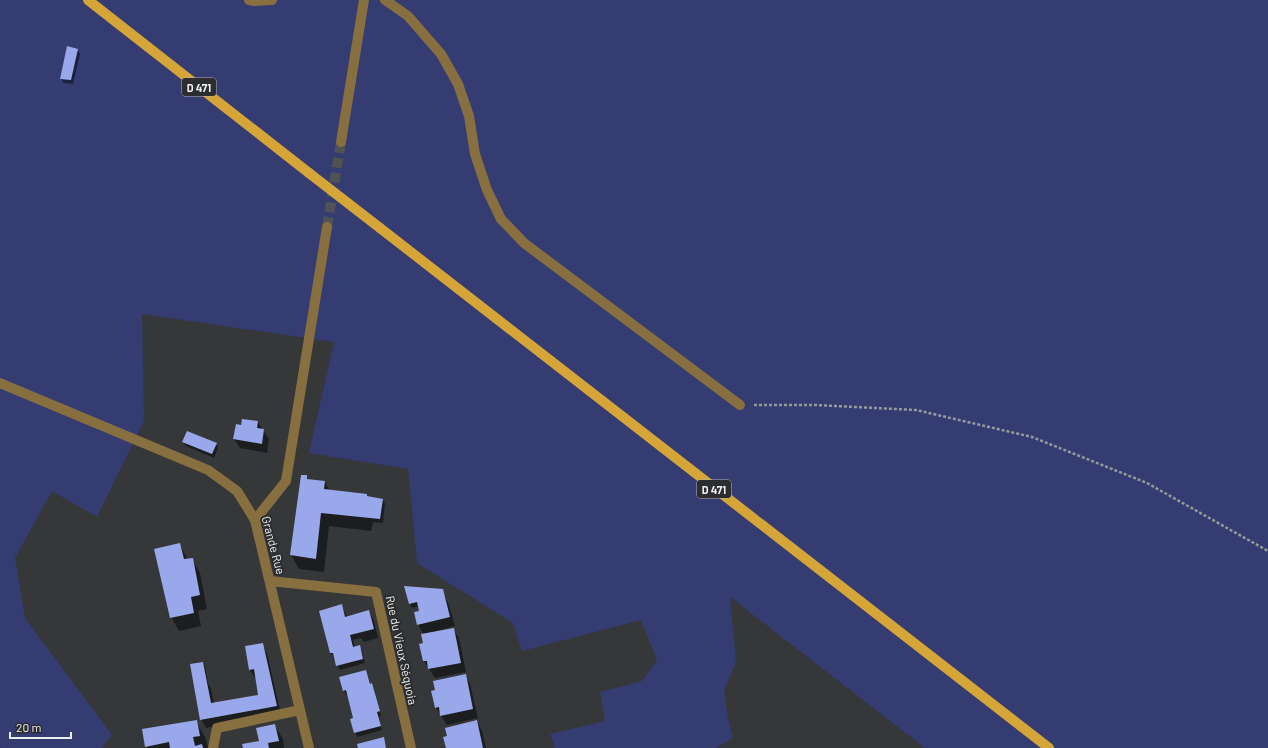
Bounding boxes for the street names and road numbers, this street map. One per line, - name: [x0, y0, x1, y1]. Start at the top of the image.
- road number: D 471: [182, 78, 216, 96]
- road number: D 471: [697, 480, 731, 498]
- street label: Grande Rue: [260, 514, 288, 576]
- street label: Rue du Vieux Séquoia: [384, 594, 420, 706]

